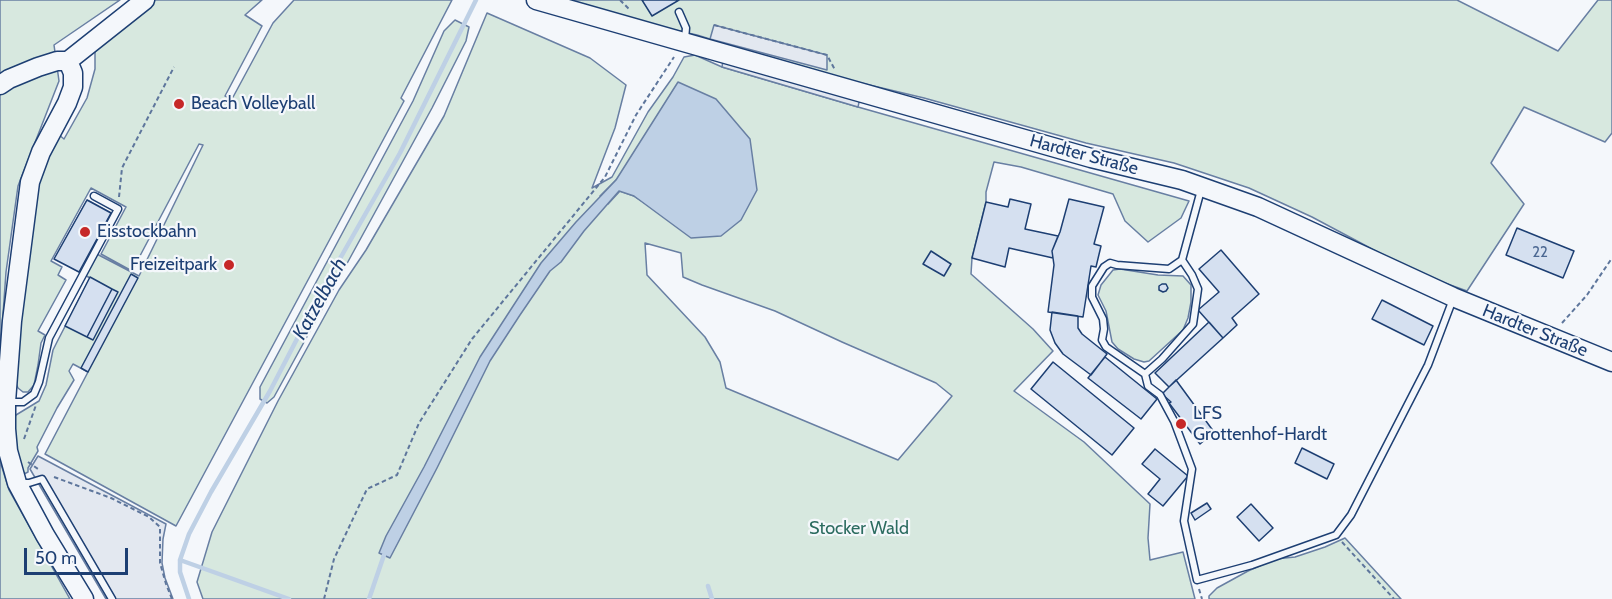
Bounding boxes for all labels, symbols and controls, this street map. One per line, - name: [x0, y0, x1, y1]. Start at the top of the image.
- place label: Beach Volleyball: [191, 93, 315, 115]
- marker: Beach Volleyball: [172, 97, 186, 111]
- street label: Hardter Straße: [1027, 130, 1141, 180]
- place label: Eisstockbahn: [97, 221, 197, 243]
- marker: Eisstockbahn: [78, 225, 92, 239]
- house number: 22: [1532, 244, 1548, 262]
- place label: Freizeitpark: [130, 254, 217, 276]
- water label: Katzelbach: [288, 254, 352, 344]
- marker: Freizeitpark: [222, 258, 236, 272]
- street label: Hardter Straße: [1479, 300, 1591, 362]
- place label: LFS Grottenhof-Hardt: [1193, 403, 1327, 446]
- marker: LFS Grottenhof-Hardt: [1174, 417, 1188, 431]
- park label: Stocker Wald: [809, 518, 909, 540]
- scale bar: [27, 536, 130, 574]
- text: 50 m: [35, 547, 77, 569]

